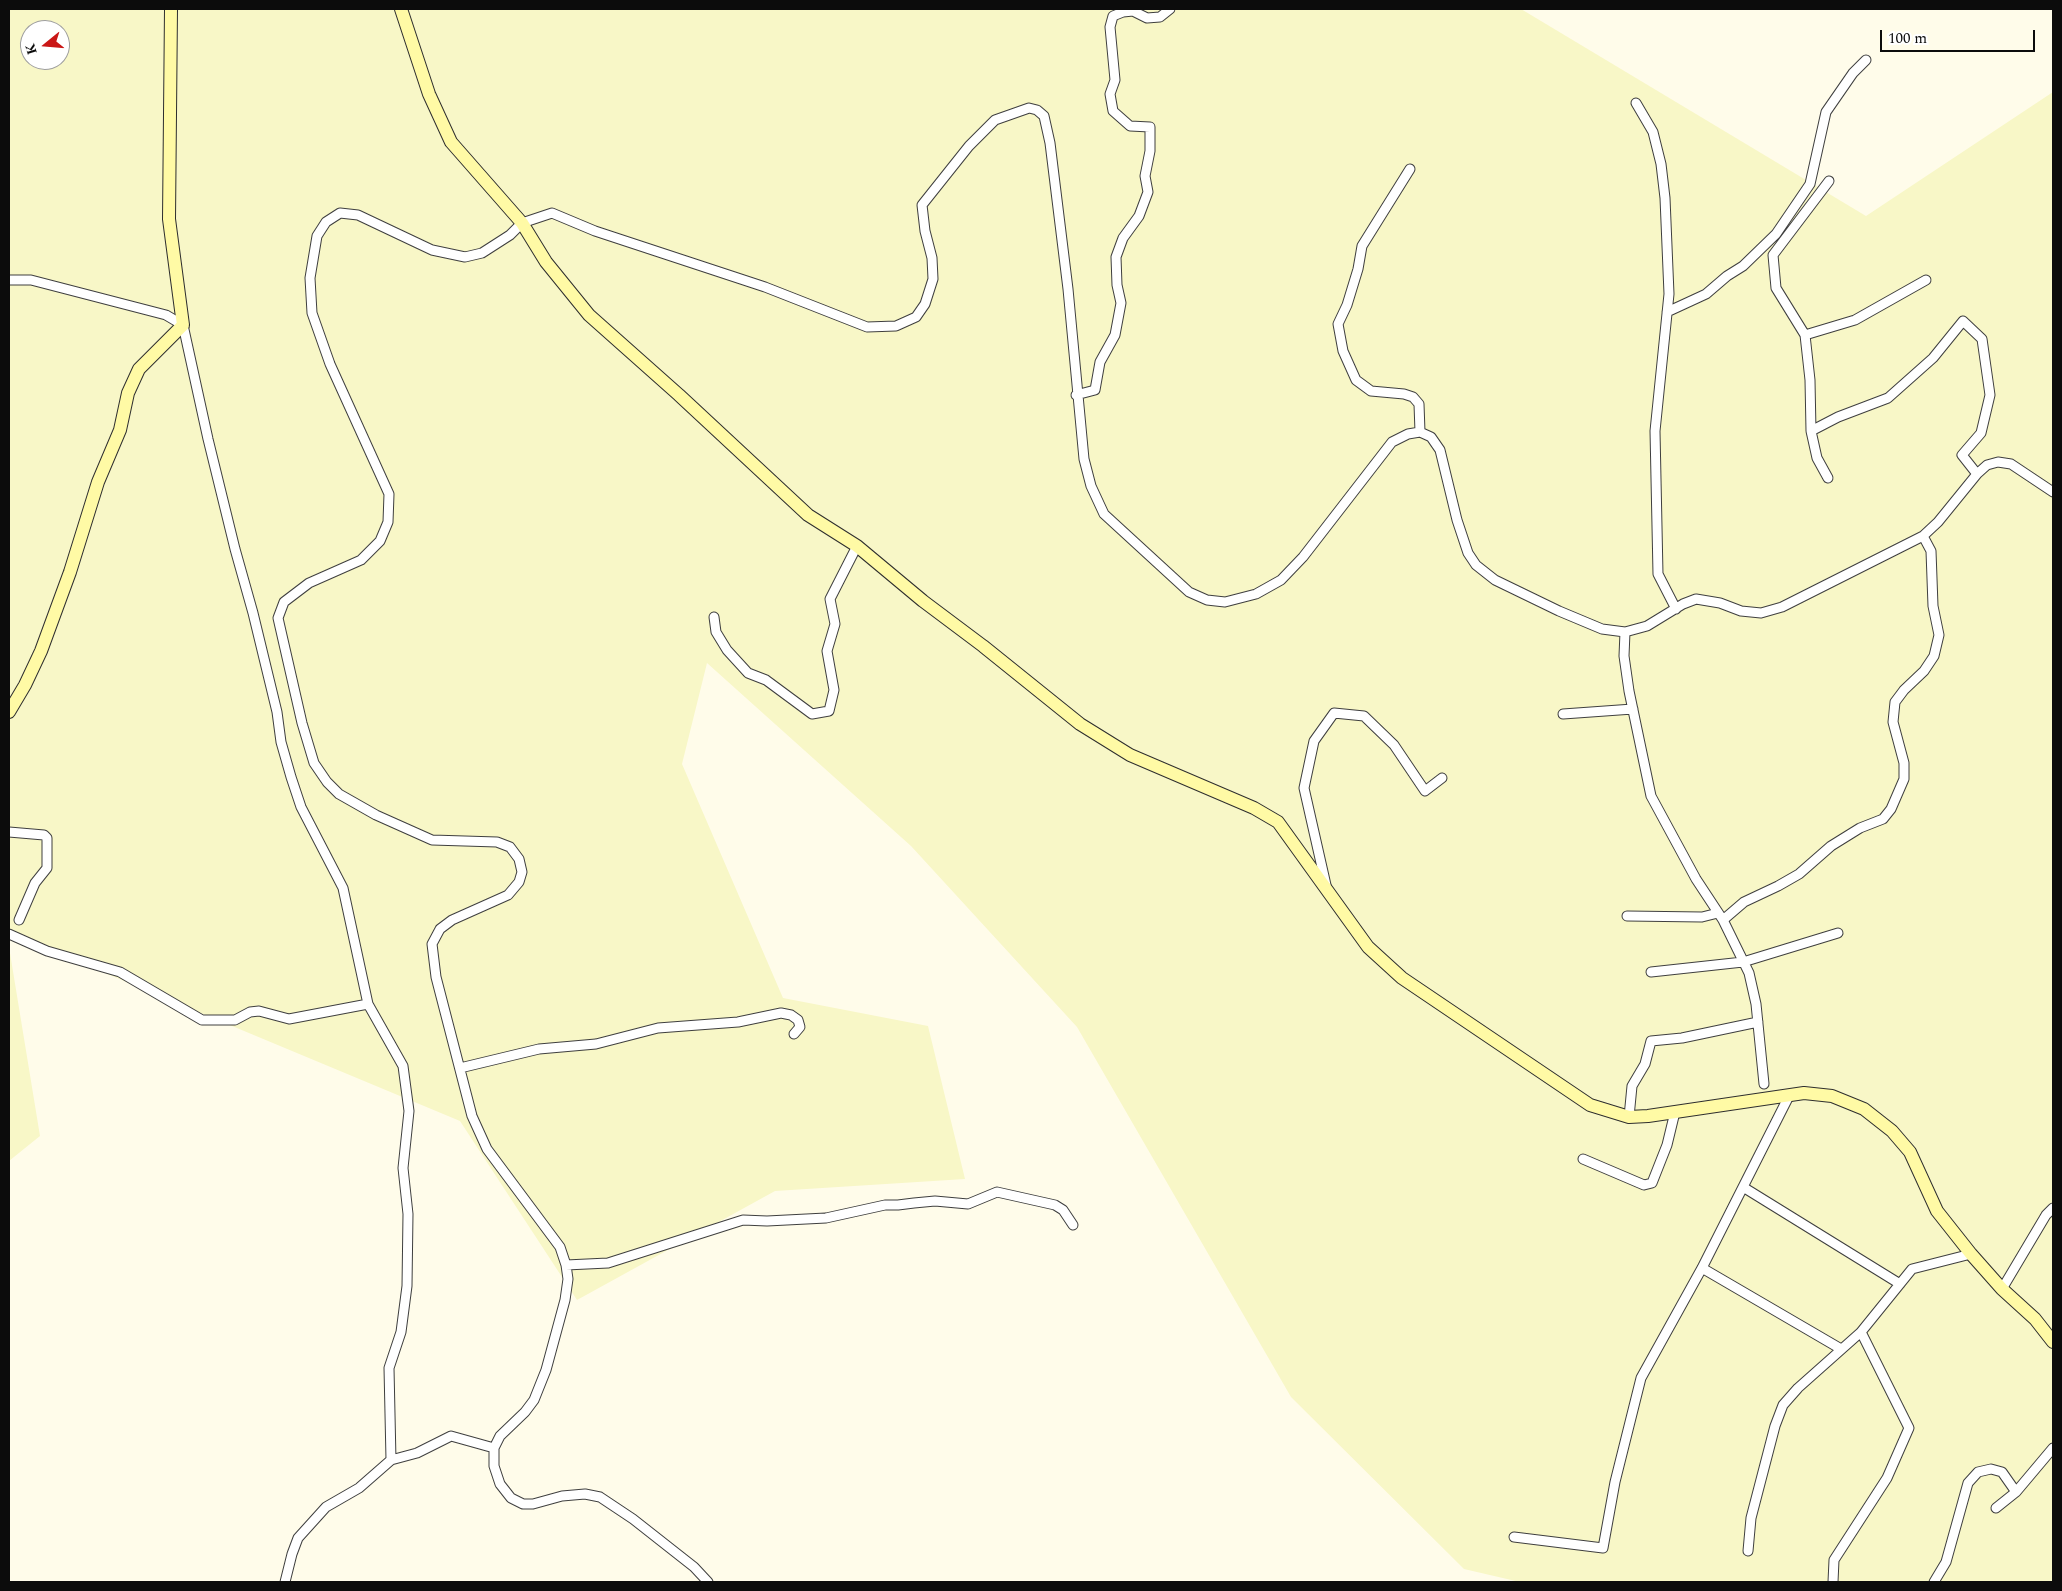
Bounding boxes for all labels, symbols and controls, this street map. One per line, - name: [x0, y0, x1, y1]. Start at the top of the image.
- north arrow: [20, 20, 70, 70]
- scale bar: [1882, 20, 2037, 52]
- text: 100 m: [1888, 27, 1927, 50]
- text: K: [20, 41, 43, 57]

